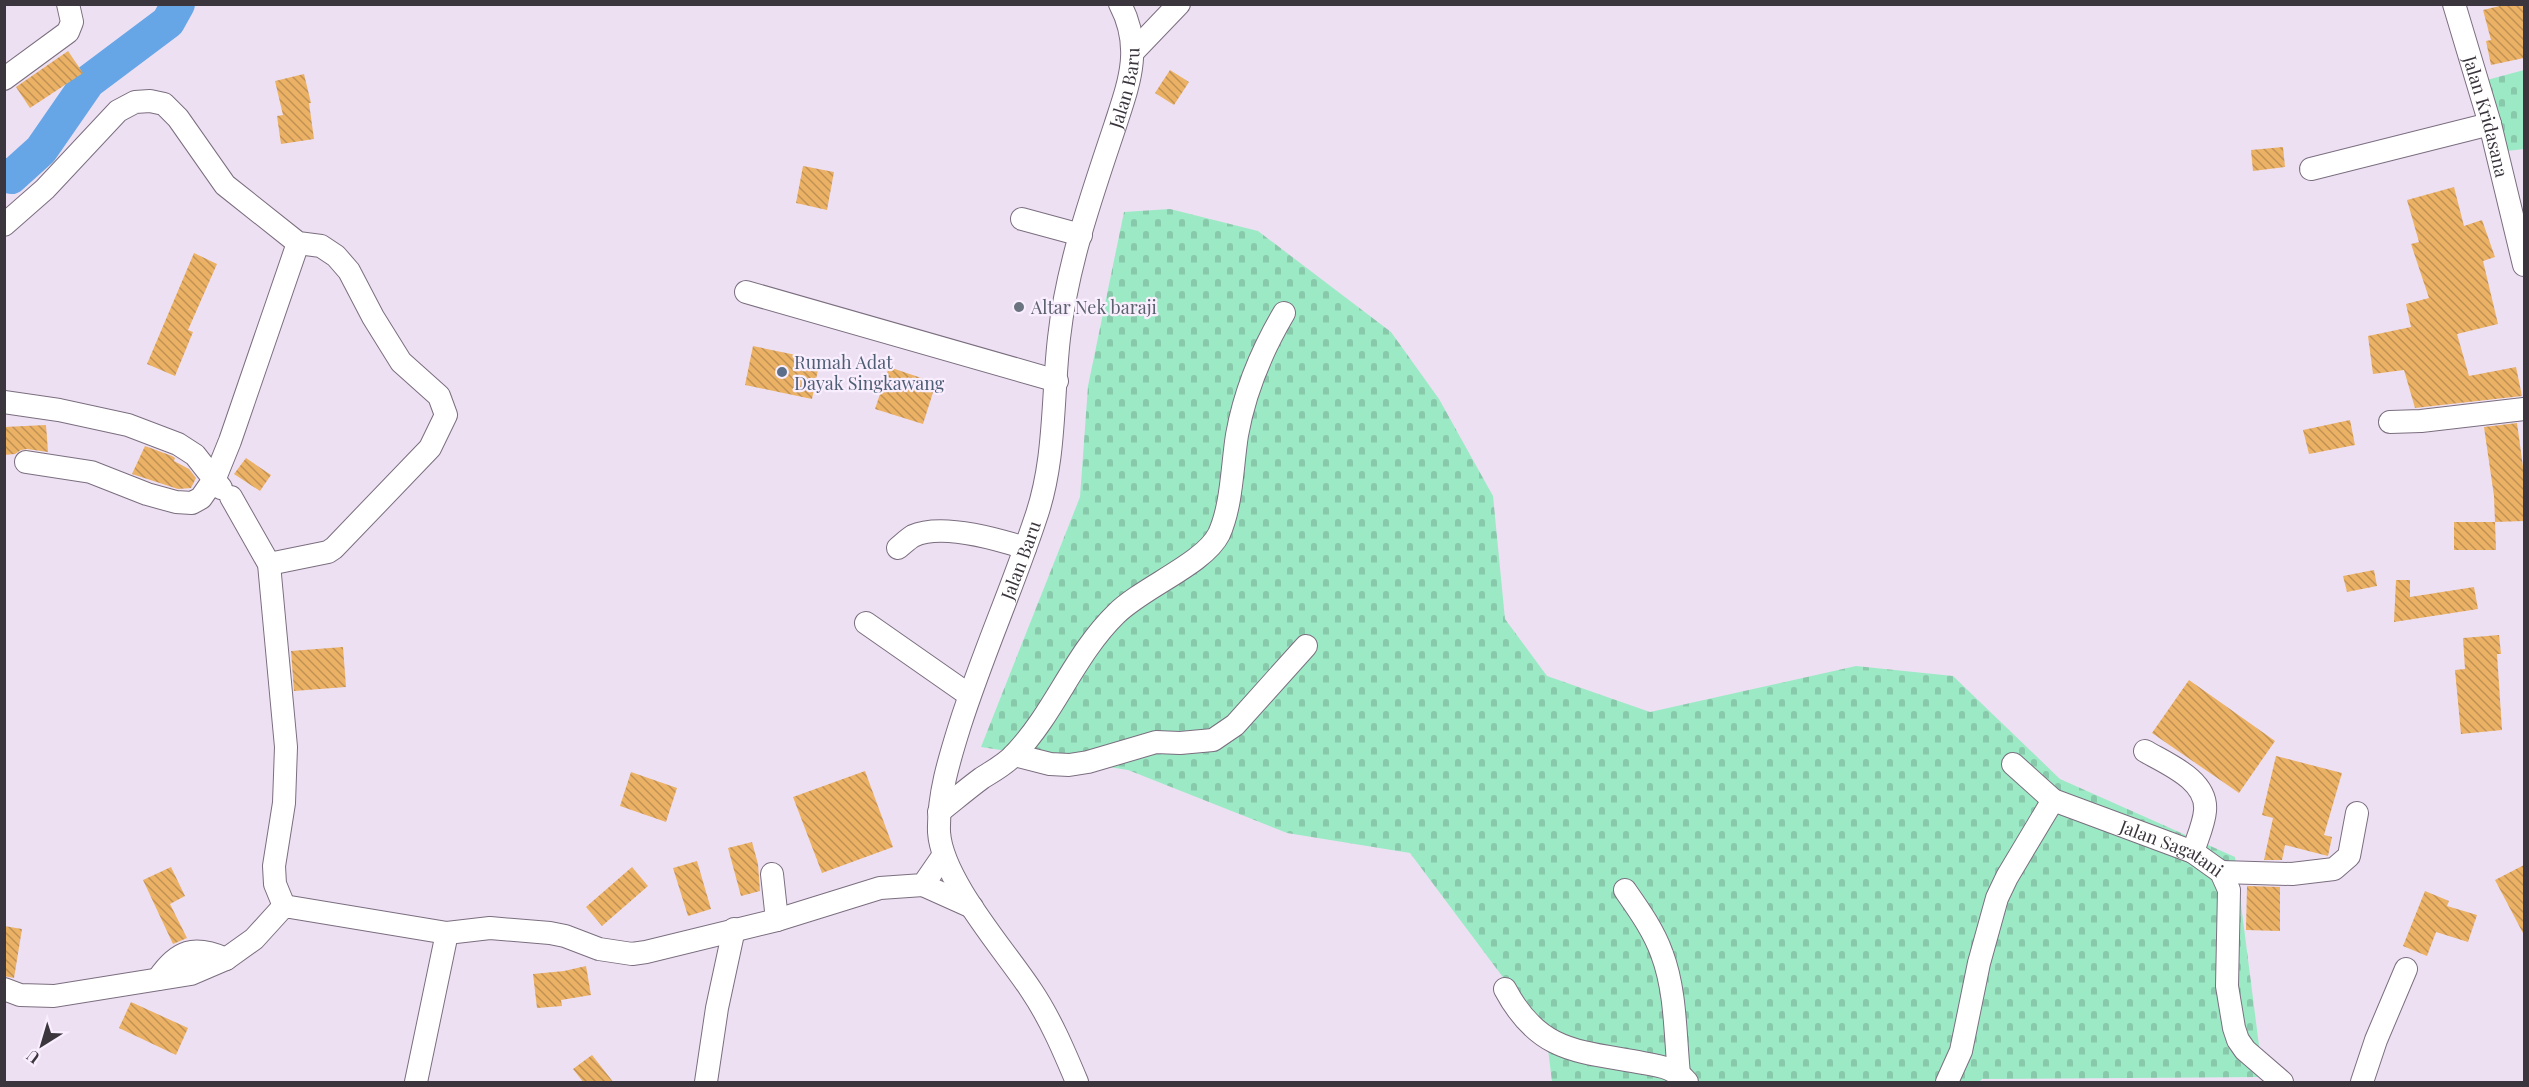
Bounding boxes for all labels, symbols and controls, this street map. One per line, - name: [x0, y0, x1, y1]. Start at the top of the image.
- street label: Jalan Baru: [1103, 47, 1144, 132]
- street label: Jalan Kridasana: [2458, 52, 2514, 180]
- place label: Altar Nek baraji: [1030, 295, 1157, 319]
- marker: Altar Nek baraji: [1012, 300, 1026, 314]
- place label: Rumah Adat Dayak Singkawang: [794, 350, 945, 395]
- marker: Rumah Adat Dayak Singkawang: [775, 365, 789, 379]
- street label: Jalan Baru: [995, 517, 1046, 604]
- street label: Jalan Sagatani: [2115, 814, 2228, 882]
- north arrow: [12, 1015, 72, 1075]
- text: U: [22, 1046, 43, 1069]

